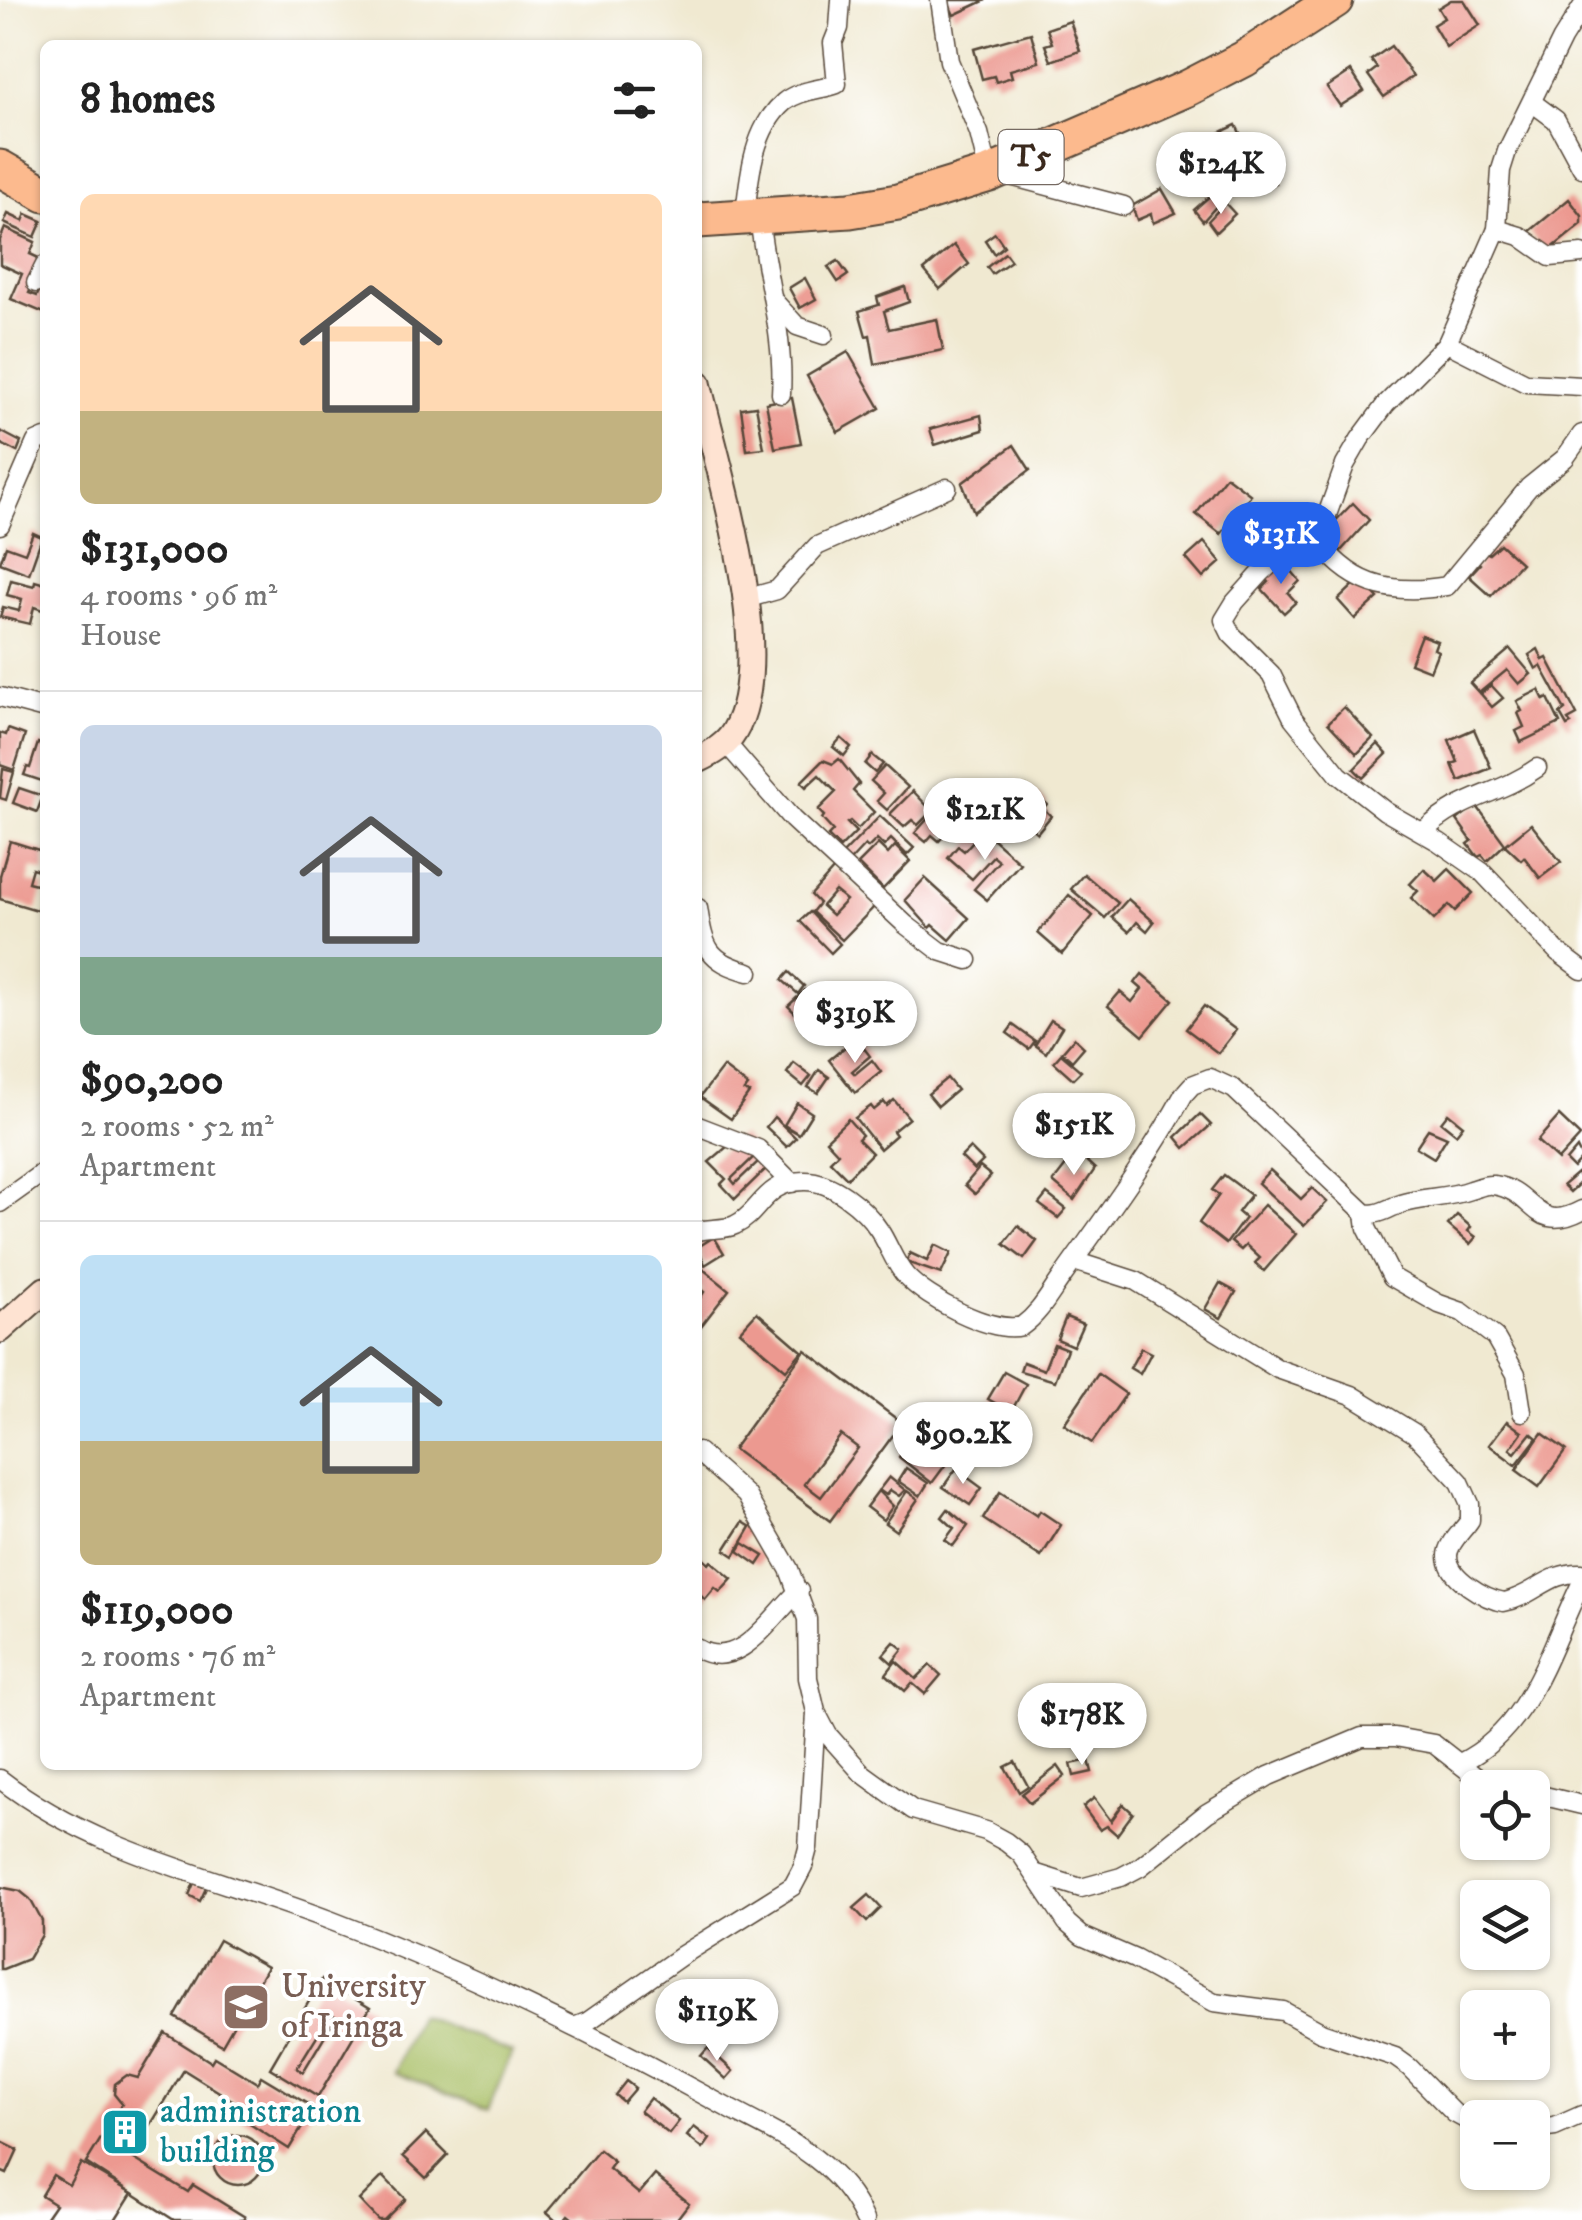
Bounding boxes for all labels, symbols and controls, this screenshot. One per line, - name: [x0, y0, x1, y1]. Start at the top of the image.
- icon: filters: [607, 73, 662, 128]
- text: 8 homes: [80, 74, 215, 126]
- road number: T5: [998, 130, 1064, 184]
- pin: $124K: [1151, 132, 1291, 217]
- text: $124K: [1178, 144, 1264, 184]
- icon: home: [281, 259, 461, 439]
- pin: $131K: [1211, 502, 1351, 587]
- text: $131K: [1243, 514, 1319, 554]
- text: $131,000: [80, 524, 229, 576]
- text: 4 rooms · 96 m²: [80, 576, 277, 616]
- text: House: [80, 616, 161, 656]
- pin: $121K: [915, 778, 1055, 863]
- icon: home: [281, 790, 461, 970]
- text: $121K: [945, 790, 1025, 830]
- pin: $319K: [785, 981, 925, 1066]
- text: $319K: [815, 993, 895, 1033]
- text: $90,200: [80, 1055, 224, 1107]
- pin: $151K: [1004, 1093, 1144, 1178]
- text: $151K: [1034, 1105, 1114, 1145]
- text: 2 rooms · 52 m²: [80, 1107, 274, 1147]
- text: Apartment: [80, 1147, 216, 1187]
- icon: home: [281, 1320, 461, 1500]
- pin: $90.2K: [882, 1402, 1044, 1487]
- text: $90.2K: [915, 1414, 1011, 1454]
- text: $119,000: [80, 1585, 234, 1637]
- text: 2 rooms · 76 m²: [80, 1637, 275, 1677]
- text: Apartment: [80, 1677, 216, 1717]
- pin: $178K: [1012, 1683, 1152, 1768]
- text: $178K: [1040, 1695, 1124, 1735]
- map controls: [1460, 1770, 1550, 2190]
- button: locate: [1460, 1770, 1550, 1860]
- button: layers: [1460, 1880, 1550, 1970]
- place label: University of Iringa: [281, 1965, 426, 2049]
- pin: $119K: [647, 1979, 787, 2064]
- school or university icon: University of Iringa: [220, 1981, 272, 2033]
- button: +: [1460, 1990, 1550, 2080]
- text: $119K: [677, 1991, 757, 2031]
- place label: administration building: [160, 2090, 361, 2174]
- button: −: [1460, 2100, 1550, 2190]
- building icon: administration building: [99, 2106, 151, 2158]

